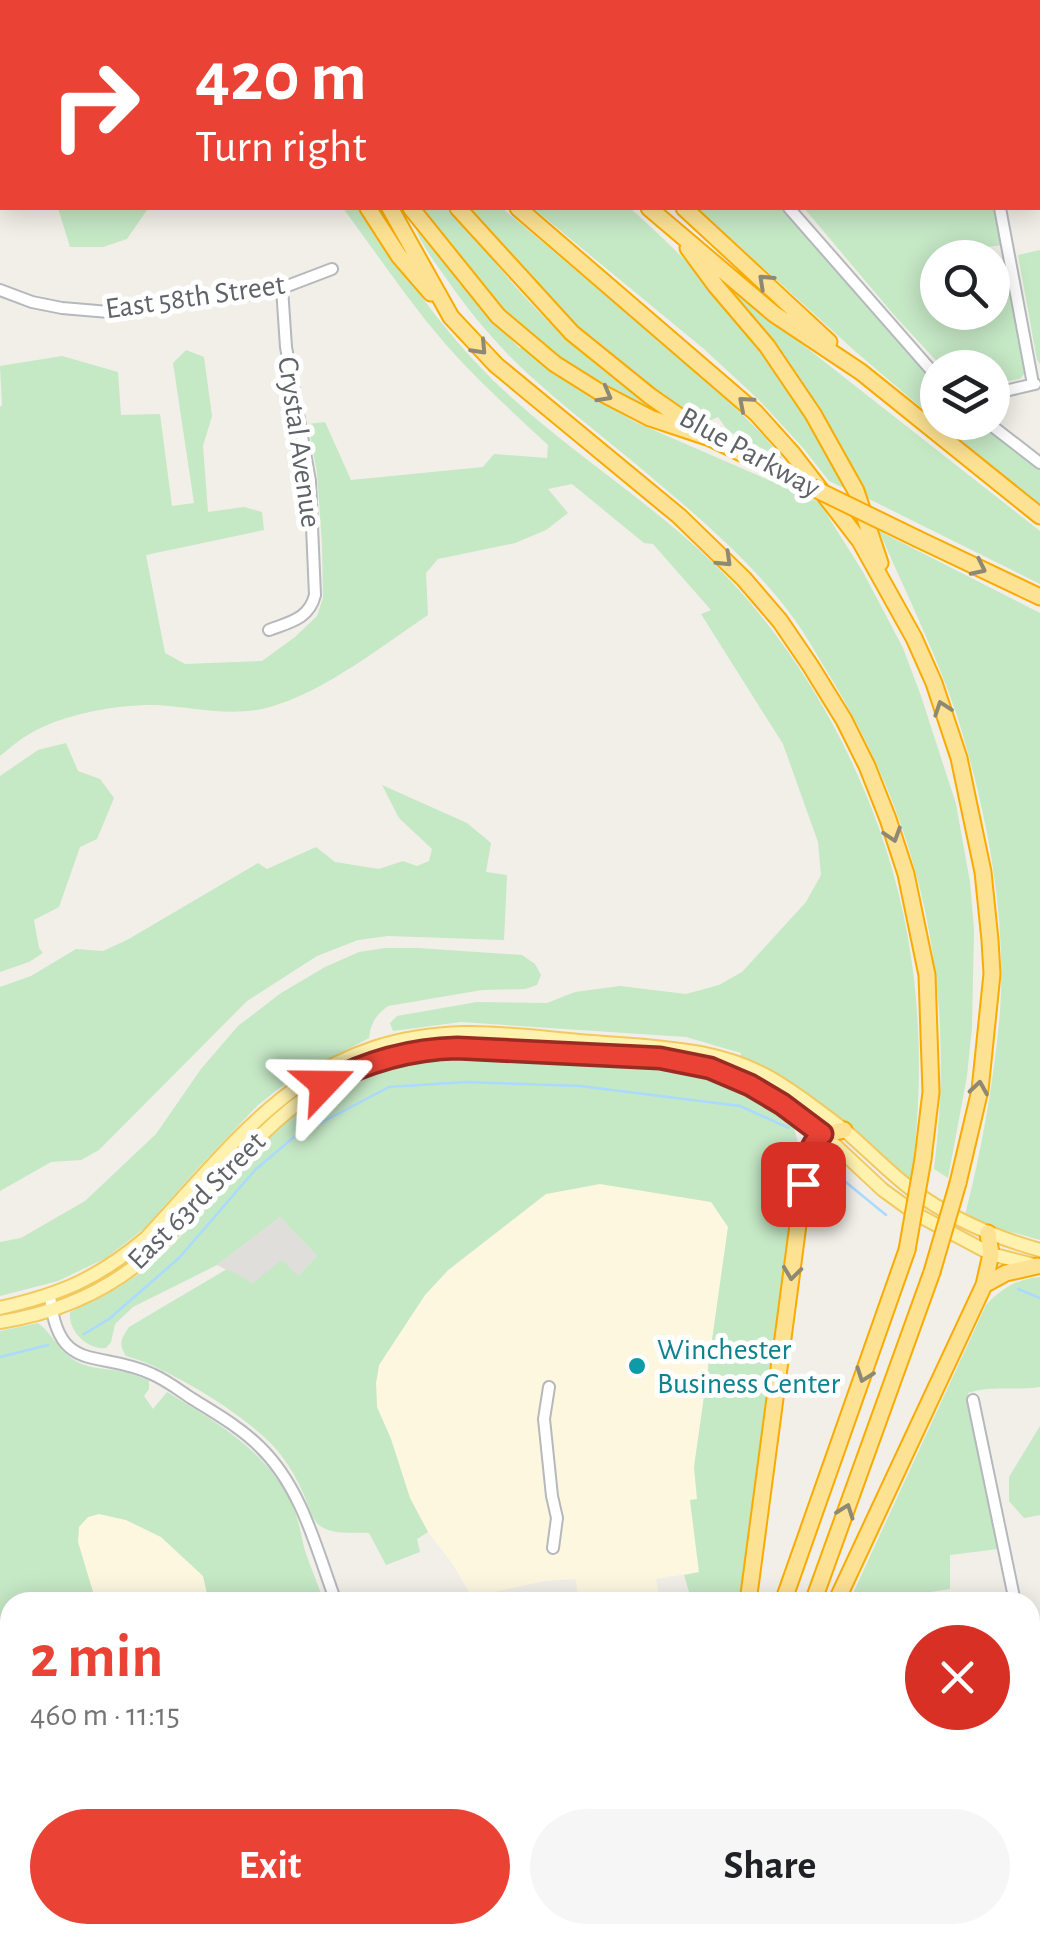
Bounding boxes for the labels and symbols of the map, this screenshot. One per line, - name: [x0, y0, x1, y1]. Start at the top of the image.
- street label: East 58th Street: [104, 269, 287, 324]
- one-way arrow: [758, 275, 776, 293]
- one-way arrow: [468, 336, 486, 355]
- street label: Crystal Avenue: [272, 355, 326, 529]
- one-way arrow: [595, 382, 613, 402]
- one-way arrow: [738, 397, 756, 415]
- street label: Blue Parkway: [674, 402, 825, 504]
- one-way arrow: [714, 549, 732, 567]
- one-way arrow: [969, 556, 987, 576]
- one-way arrow: [934, 700, 954, 717]
- one-way arrow: [882, 826, 902, 843]
- position arrow: [272, 1032, 376, 1136]
- one-way arrow: [968, 1080, 989, 1096]
- street label: East 63rd Street: [122, 1126, 271, 1275]
- pin: [761, 1142, 846, 1227]
- one-way arrow: [782, 1265, 803, 1282]
- place label: Winchester Business Center: [657, 1335, 841, 1399]
- marker: Winchester Business Center: [626, 1355, 648, 1377]
- one-way arrow: [855, 1366, 875, 1383]
- one-way arrow: [834, 1503, 855, 1520]

